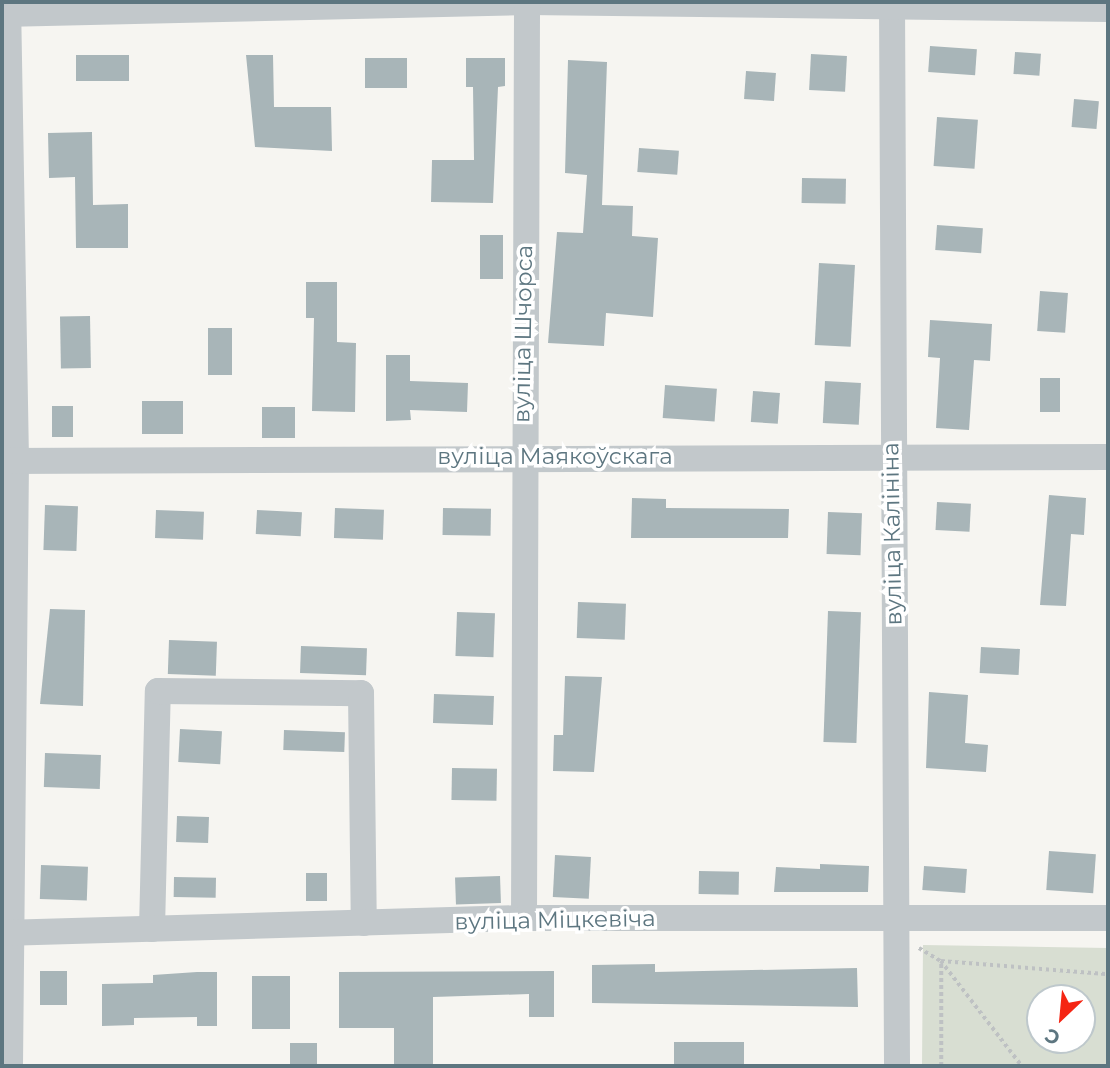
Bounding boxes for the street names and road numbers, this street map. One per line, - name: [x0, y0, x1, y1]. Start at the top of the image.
- street label: вуліца Шчорса: [508, 245, 538, 423]
- street label: вуліца Маякоўскага: [437, 442, 673, 470]
- street label: вуліца Калініна: [877, 442, 907, 626]
- street label: вуліца Міцкевіча: [454, 904, 656, 936]

